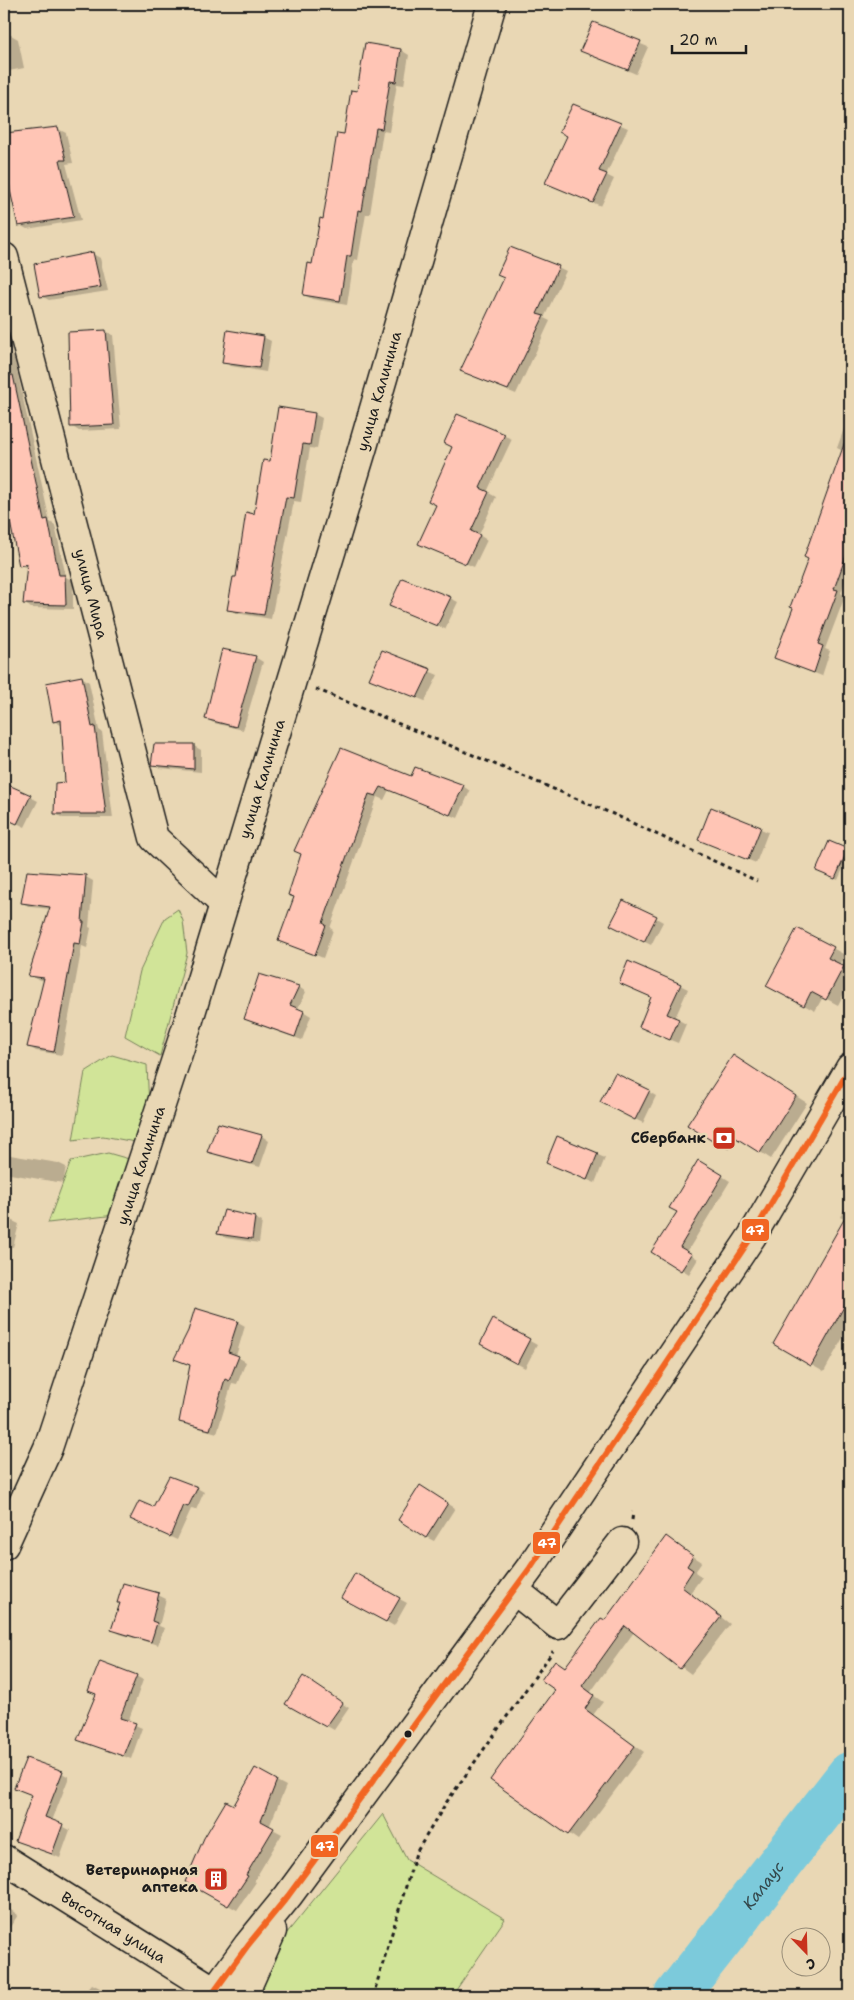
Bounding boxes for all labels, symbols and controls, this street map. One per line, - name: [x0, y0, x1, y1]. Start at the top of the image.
- scale bar: [672, 22, 745, 54]
- text: 20 m: [679, 30, 718, 50]
- street label: улица Калинина: [352, 328, 406, 454]
- street label: улица Мира: [70, 547, 112, 642]
- street label: улица Калинина: [234, 716, 290, 841]
- street label: улица Калинина: [112, 1103, 170, 1227]
- bank icon: Сбербанк: [711, 1125, 737, 1151]
- place label: Сбербанк: [631, 1128, 707, 1148]
- line badge: 47: [741, 1218, 770, 1242]
- text: 47: [745, 1221, 765, 1239]
- line badge: 47: [532, 1531, 561, 1555]
- text: 47: [537, 1534, 557, 1552]
- unlabelled marker: [403, 1729, 413, 1739]
- line badge: 47: [310, 1834, 339, 1858]
- text: 47: [315, 1837, 335, 1855]
- water label: Калаус: [738, 1857, 788, 1913]
- place label: Ветеринарная аптека: [86, 1860, 199, 1897]
- building icon: Ветеринарная аптека: [203, 1866, 229, 1892]
- street label: Высотная улица: [57, 1887, 170, 1968]
- north arrow: [782, 1928, 832, 1978]
- text: С: [804, 1954, 819, 1974]

